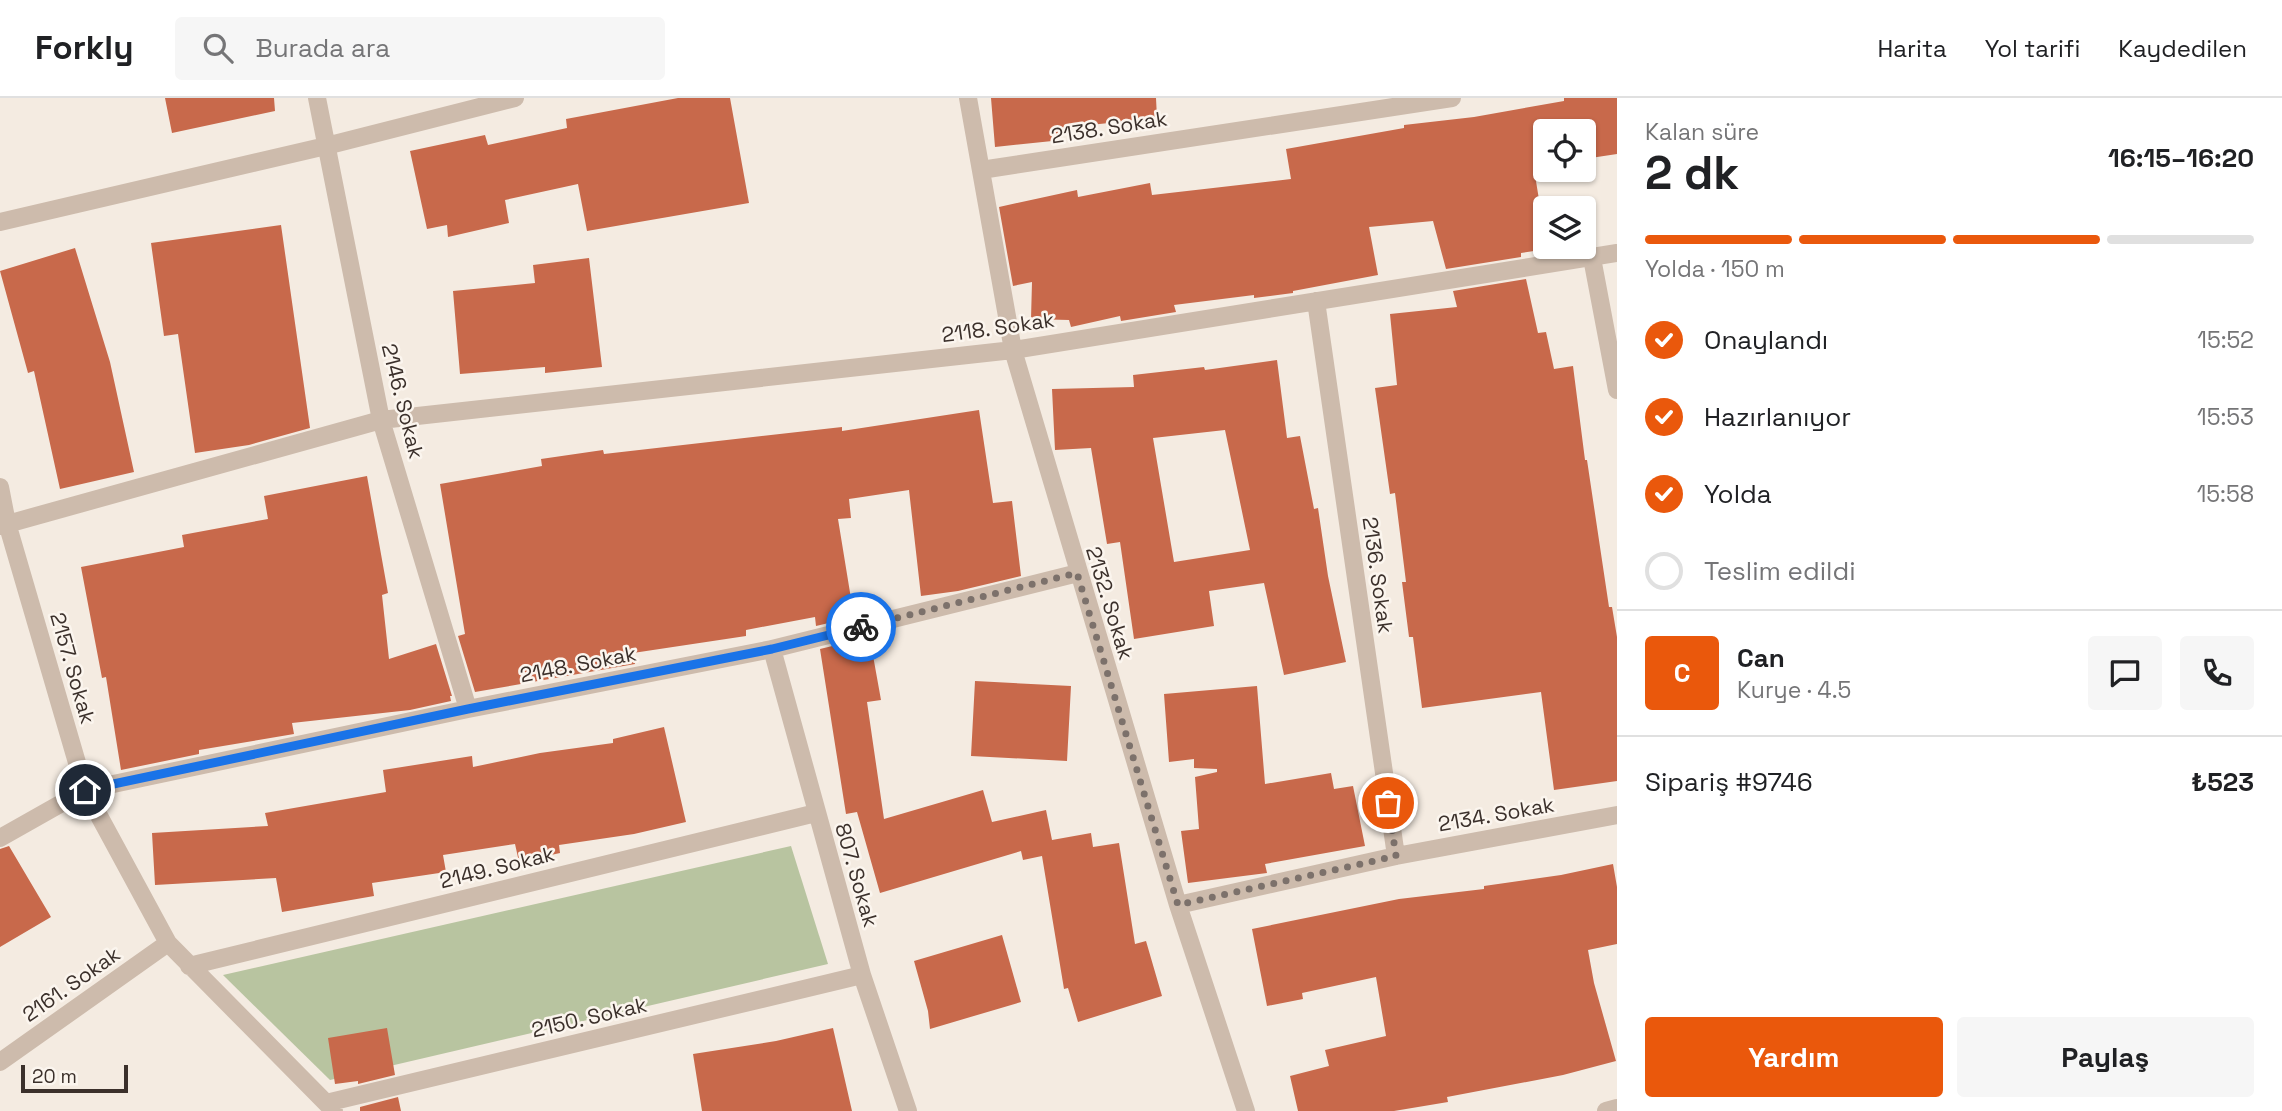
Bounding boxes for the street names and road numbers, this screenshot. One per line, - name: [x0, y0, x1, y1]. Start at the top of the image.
- street label: 2138. Sokak: [1049, 104, 1169, 150]
- street label: 2118. Sokak: [940, 306, 1056, 348]
- street label: 2146. Sokak: [376, 341, 430, 461]
- street label: 2136. Sokak: [1356, 515, 1400, 635]
- street label: 2132. Sokak: [1080, 543, 1140, 663]
- street label: 2157. Sokak: [44, 609, 102, 727]
- street label: 2148. Sokak: [518, 639, 638, 689]
- street label: 2134. Sokak: [1436, 790, 1556, 838]
- street label: 807. Sokak: [829, 820, 885, 930]
- street label: 2149. Sokak: [437, 840, 557, 894]
- street label: 2161. Sokak: [17, 940, 125, 1028]
- street label: 2150. Sokak: [529, 991, 649, 1043]

